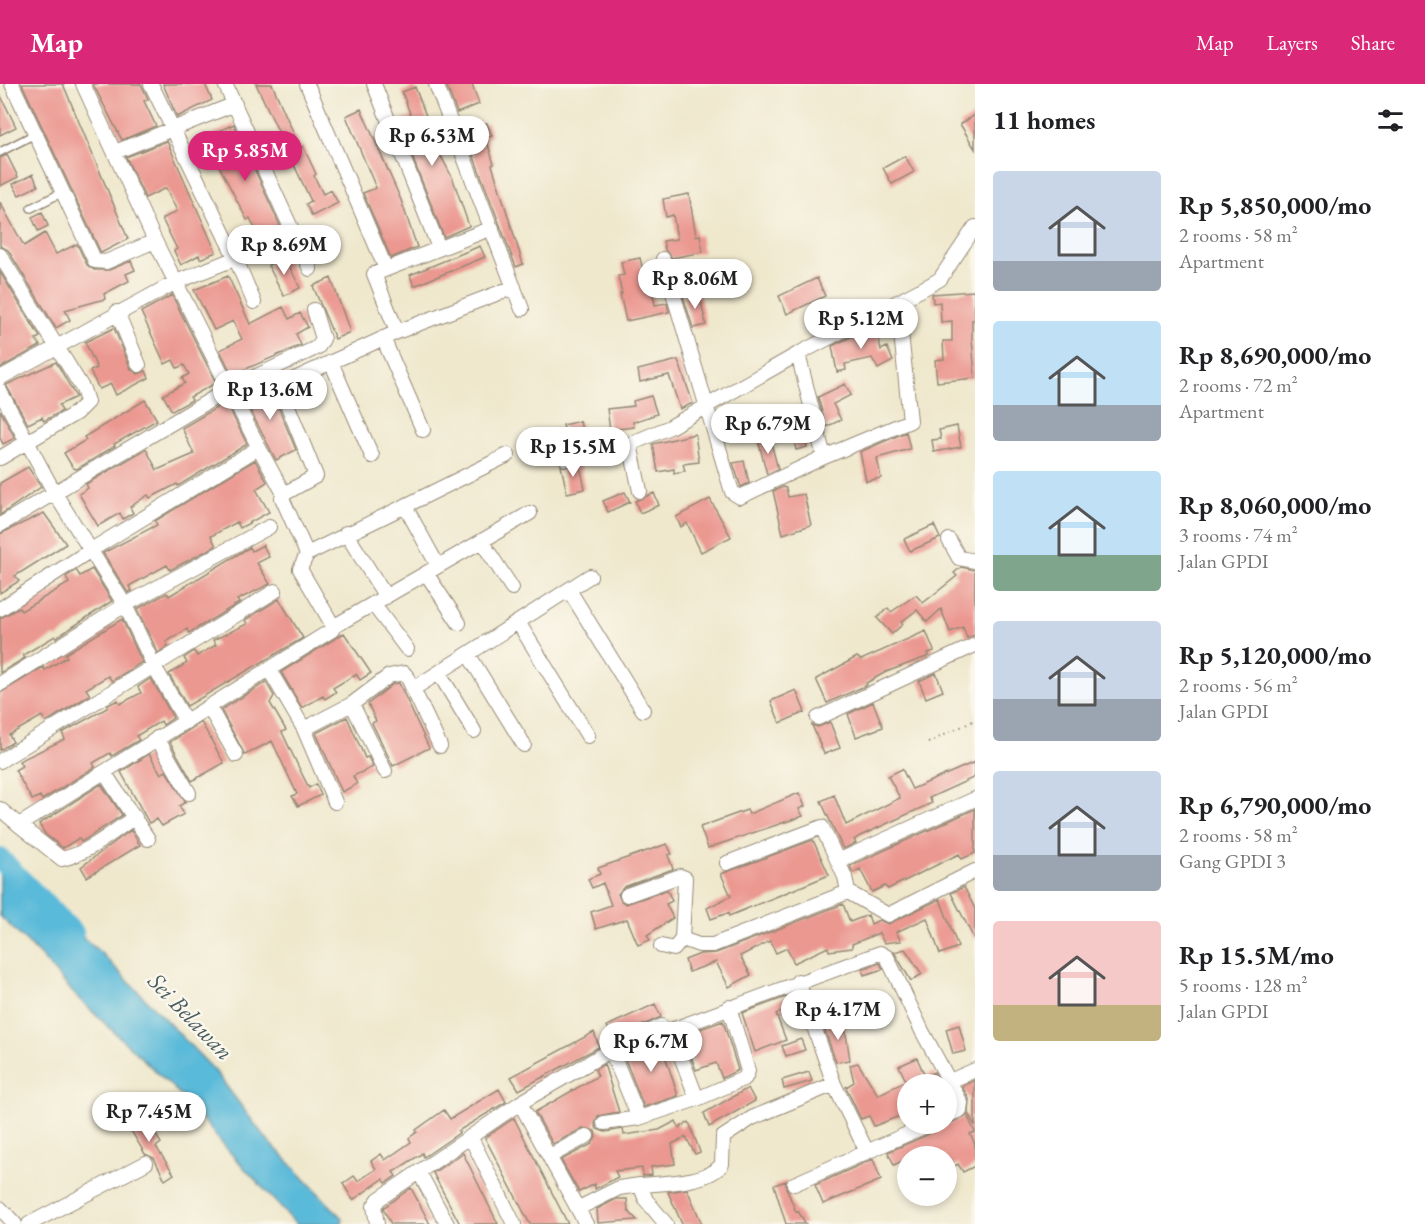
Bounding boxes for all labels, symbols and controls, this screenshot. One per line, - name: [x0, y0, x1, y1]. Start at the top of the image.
- text: Map: [30, 24, 83, 60]
- text: Map: [1196, 29, 1234, 56]
- text: Layers: [1267, 29, 1318, 56]
- text: Share: [1351, 29, 1395, 56]
- text: 11 homes: [993, 103, 1095, 137]
- icon: filters: [1374, 104, 1407, 137]
- pin: Rp 6.53M: [370, 116, 494, 167]
- text: Rp 6.53M: [389, 122, 475, 148]
- pin: Rp 5.85M: [183, 131, 307, 182]
- text: Rp 5.85M: [202, 137, 288, 163]
- text: Rp 5,850,000/mo: [1179, 188, 1371, 222]
- icon: home: [1041, 195, 1113, 267]
- text: 2 rooms · 58 m²: [1179, 222, 1298, 248]
- pin: Rp 8.69M: [222, 225, 346, 276]
- text: Rp 8.69M: [241, 231, 327, 257]
- text: Apartment: [1179, 248, 1264, 274]
- pin: Rp 8.06M: [633, 259, 757, 310]
- text: Rp 8.06M: [652, 265, 738, 291]
- pin: Rp 5.12M: [799, 299, 923, 350]
- text: Rp 5.12M: [818, 305, 904, 331]
- text: Rp 8,690,000/mo: [1179, 338, 1371, 372]
- icon: home: [1041, 345, 1113, 417]
- pin: Rp 13.6M: [208, 370, 332, 421]
- text: 2 rooms · 72 m²: [1179, 372, 1298, 398]
- text: Rp 13.6M: [227, 376, 313, 402]
- text: Apartment: [1179, 398, 1264, 424]
- pin: Rp 6.79M: [706, 404, 830, 455]
- text: Rp 6.79M: [725, 410, 811, 436]
- pin: Rp 15.5M: [511, 427, 635, 478]
- text: Rp 15.5M: [530, 433, 616, 459]
- text: Rp 8,060,000/mo: [1179, 488, 1371, 522]
- icon: home: [1041, 495, 1113, 567]
- text: 3 rooms · 74 m²: [1179, 522, 1298, 548]
- text: Jalan GPDI: [1179, 548, 1269, 574]
- text: Rp 5,120,000/mo: [1179, 638, 1371, 672]
- icon: home: [1041, 645, 1113, 717]
- text: 2 rooms · 56 m²: [1179, 672, 1298, 698]
- text: Jalan GPDI: [1179, 698, 1269, 724]
- text: Rp 6,790,000/mo: [1179, 788, 1371, 822]
- icon: home: [1041, 795, 1113, 867]
- text: 2 rooms · 58 m²: [1179, 822, 1298, 848]
- text: Gang GPDI 3: [1179, 848, 1286, 874]
- text: Rp 15.5M/mo: [1179, 938, 1334, 972]
- icon: home: [1041, 945, 1113, 1017]
- water label: Sei Belawan: [141, 965, 240, 1066]
- text: 5 rooms · 128 m²: [1179, 972, 1307, 998]
- pin: Rp 4.17M: [776, 990, 900, 1041]
- text: Rp 4.17M: [795, 996, 881, 1022]
- text: Jalan GPDI: [1179, 998, 1269, 1024]
- pin: Rp 6.7M: [596, 1022, 706, 1073]
- text: Rp 6.7M: [613, 1028, 689, 1054]
- map controls: [897, 1074, 957, 1206]
- button: +: [897, 1074, 957, 1134]
- pin: Rp 7.45M: [87, 1092, 211, 1143]
- text: Rp 7.45M: [106, 1098, 192, 1124]
- button: −: [897, 1146, 957, 1206]

